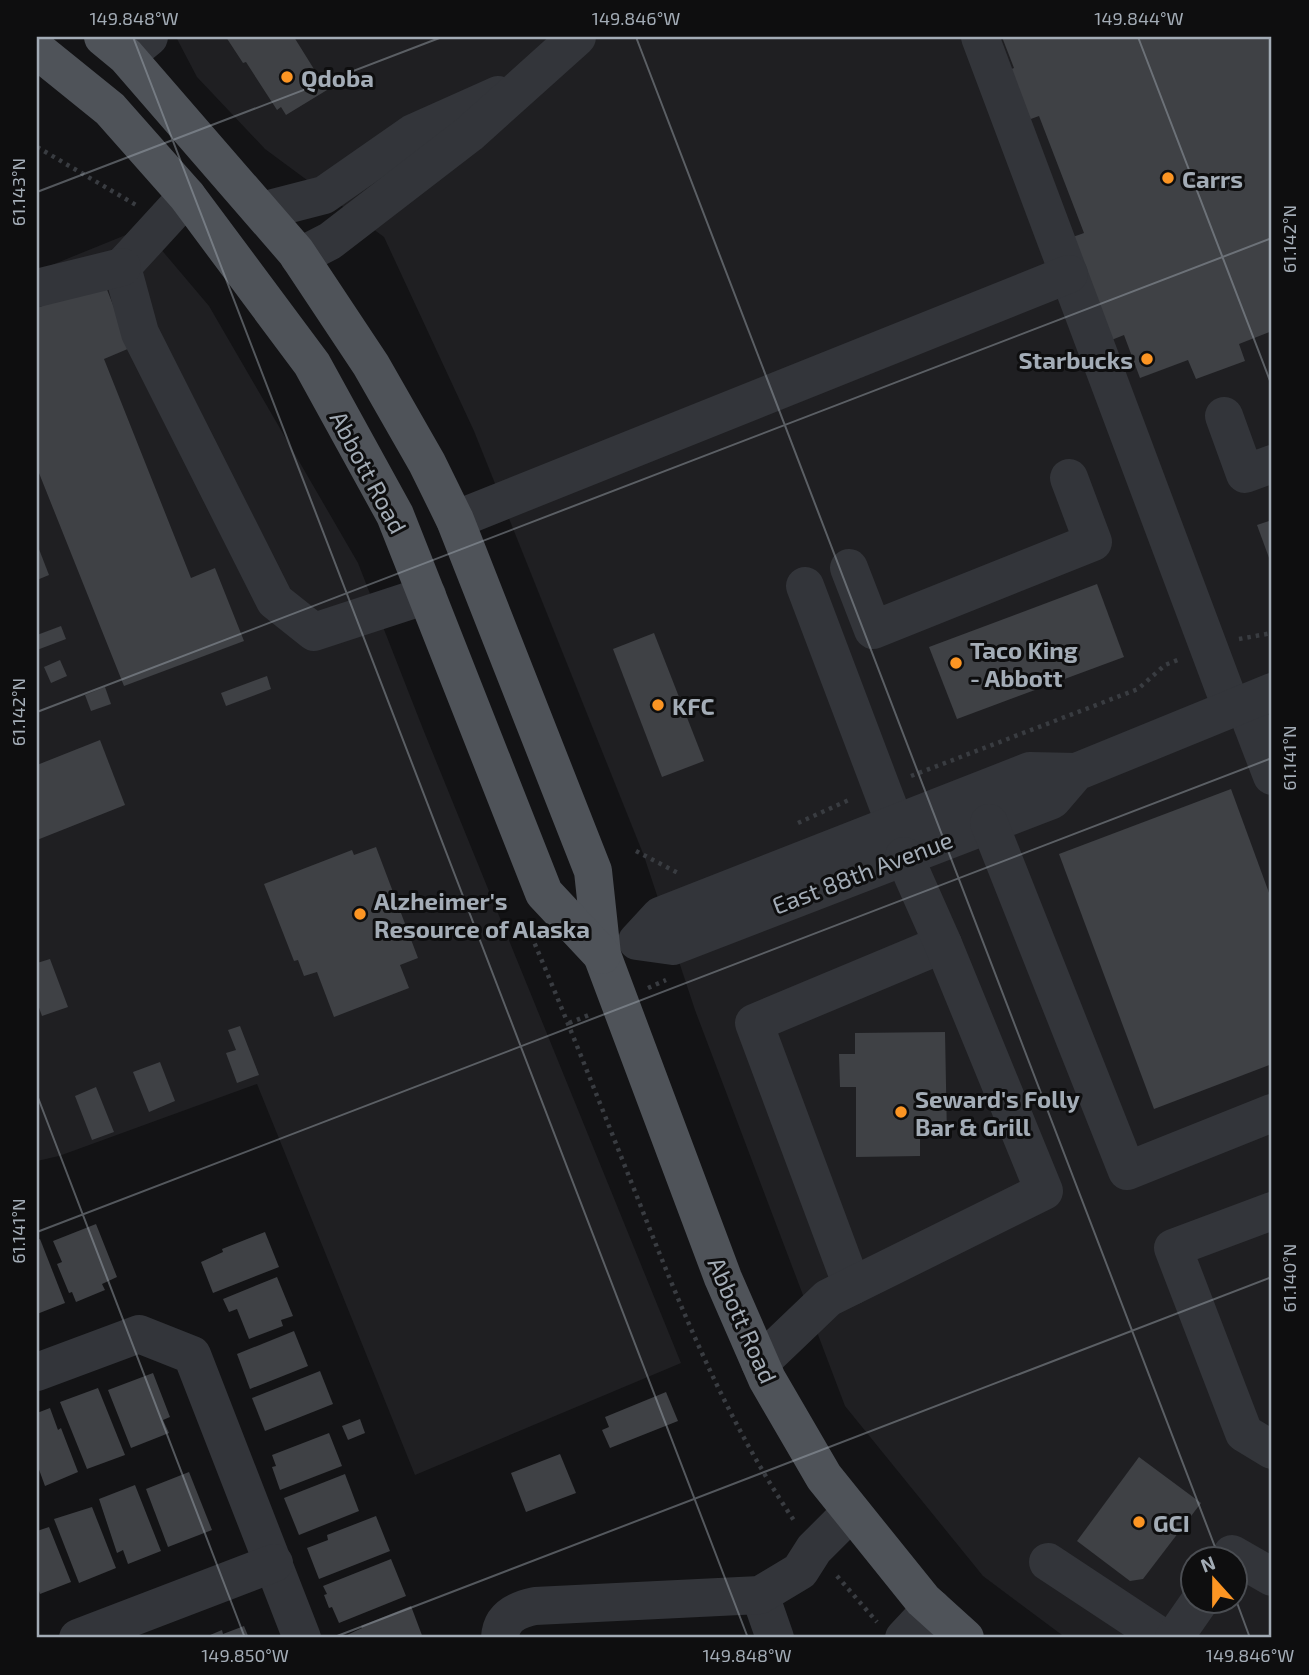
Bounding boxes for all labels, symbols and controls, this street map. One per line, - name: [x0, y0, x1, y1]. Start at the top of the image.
- text: 149.848°W: [89, 7, 179, 29]
- text: 149.846°W: [592, 7, 680, 29]
- text: 149.844°W: [1094, 7, 1184, 29]
- place label: Qdoba: [301, 63, 374, 93]
- marker: Qdoba: [279, 69, 295, 85]
- text: 61.143°N: [7, 158, 29, 226]
- place label: Carrs: [1182, 164, 1243, 193]
- marker: Carrs: [1160, 170, 1176, 186]
- text: 61.142°N: [1278, 205, 1300, 273]
- place label: Starbucks: [1018, 345, 1133, 374]
- marker: Starbucks: [1139, 351, 1155, 367]
- street label: Abbott Road: [325, 406, 413, 538]
- place label: Taco King - Abbott: [970, 635, 1078, 692]
- marker: Taco King - Abbott: [948, 655, 964, 671]
- text: 61.142°N: [7, 678, 29, 746]
- place label: KFC: [672, 691, 715, 720]
- marker: KFC: [650, 697, 666, 713]
- text: 61.141°N: [1278, 725, 1300, 791]
- street label: East 88th Avenue: [768, 824, 956, 920]
- place label: Alzheimer's Resource of Alaska: [374, 886, 590, 943]
- marker: Alzheimer's Resource of Alaska: [352, 906, 368, 922]
- place label: Seward's Folly Bar & Grill: [915, 1084, 1080, 1141]
- marker: Seward's Folly Bar & Grill: [893, 1104, 909, 1120]
- text: 61.141°N: [7, 1198, 29, 1264]
- text: 61.140°N: [1278, 1243, 1300, 1313]
- street label: Abbott Road: [702, 1253, 784, 1387]
- place label: GCI: [1153, 1508, 1190, 1537]
- marker: GCI: [1131, 1514, 1147, 1530]
- north arrow: [1180, 1546, 1250, 1616]
- text: N: [1197, 1550, 1218, 1577]
- text: 149.850°W: [201, 1644, 289, 1666]
- text: 149.848°W: [702, 1644, 792, 1666]
- text: 149.846°W: [1206, 1644, 1294, 1666]

